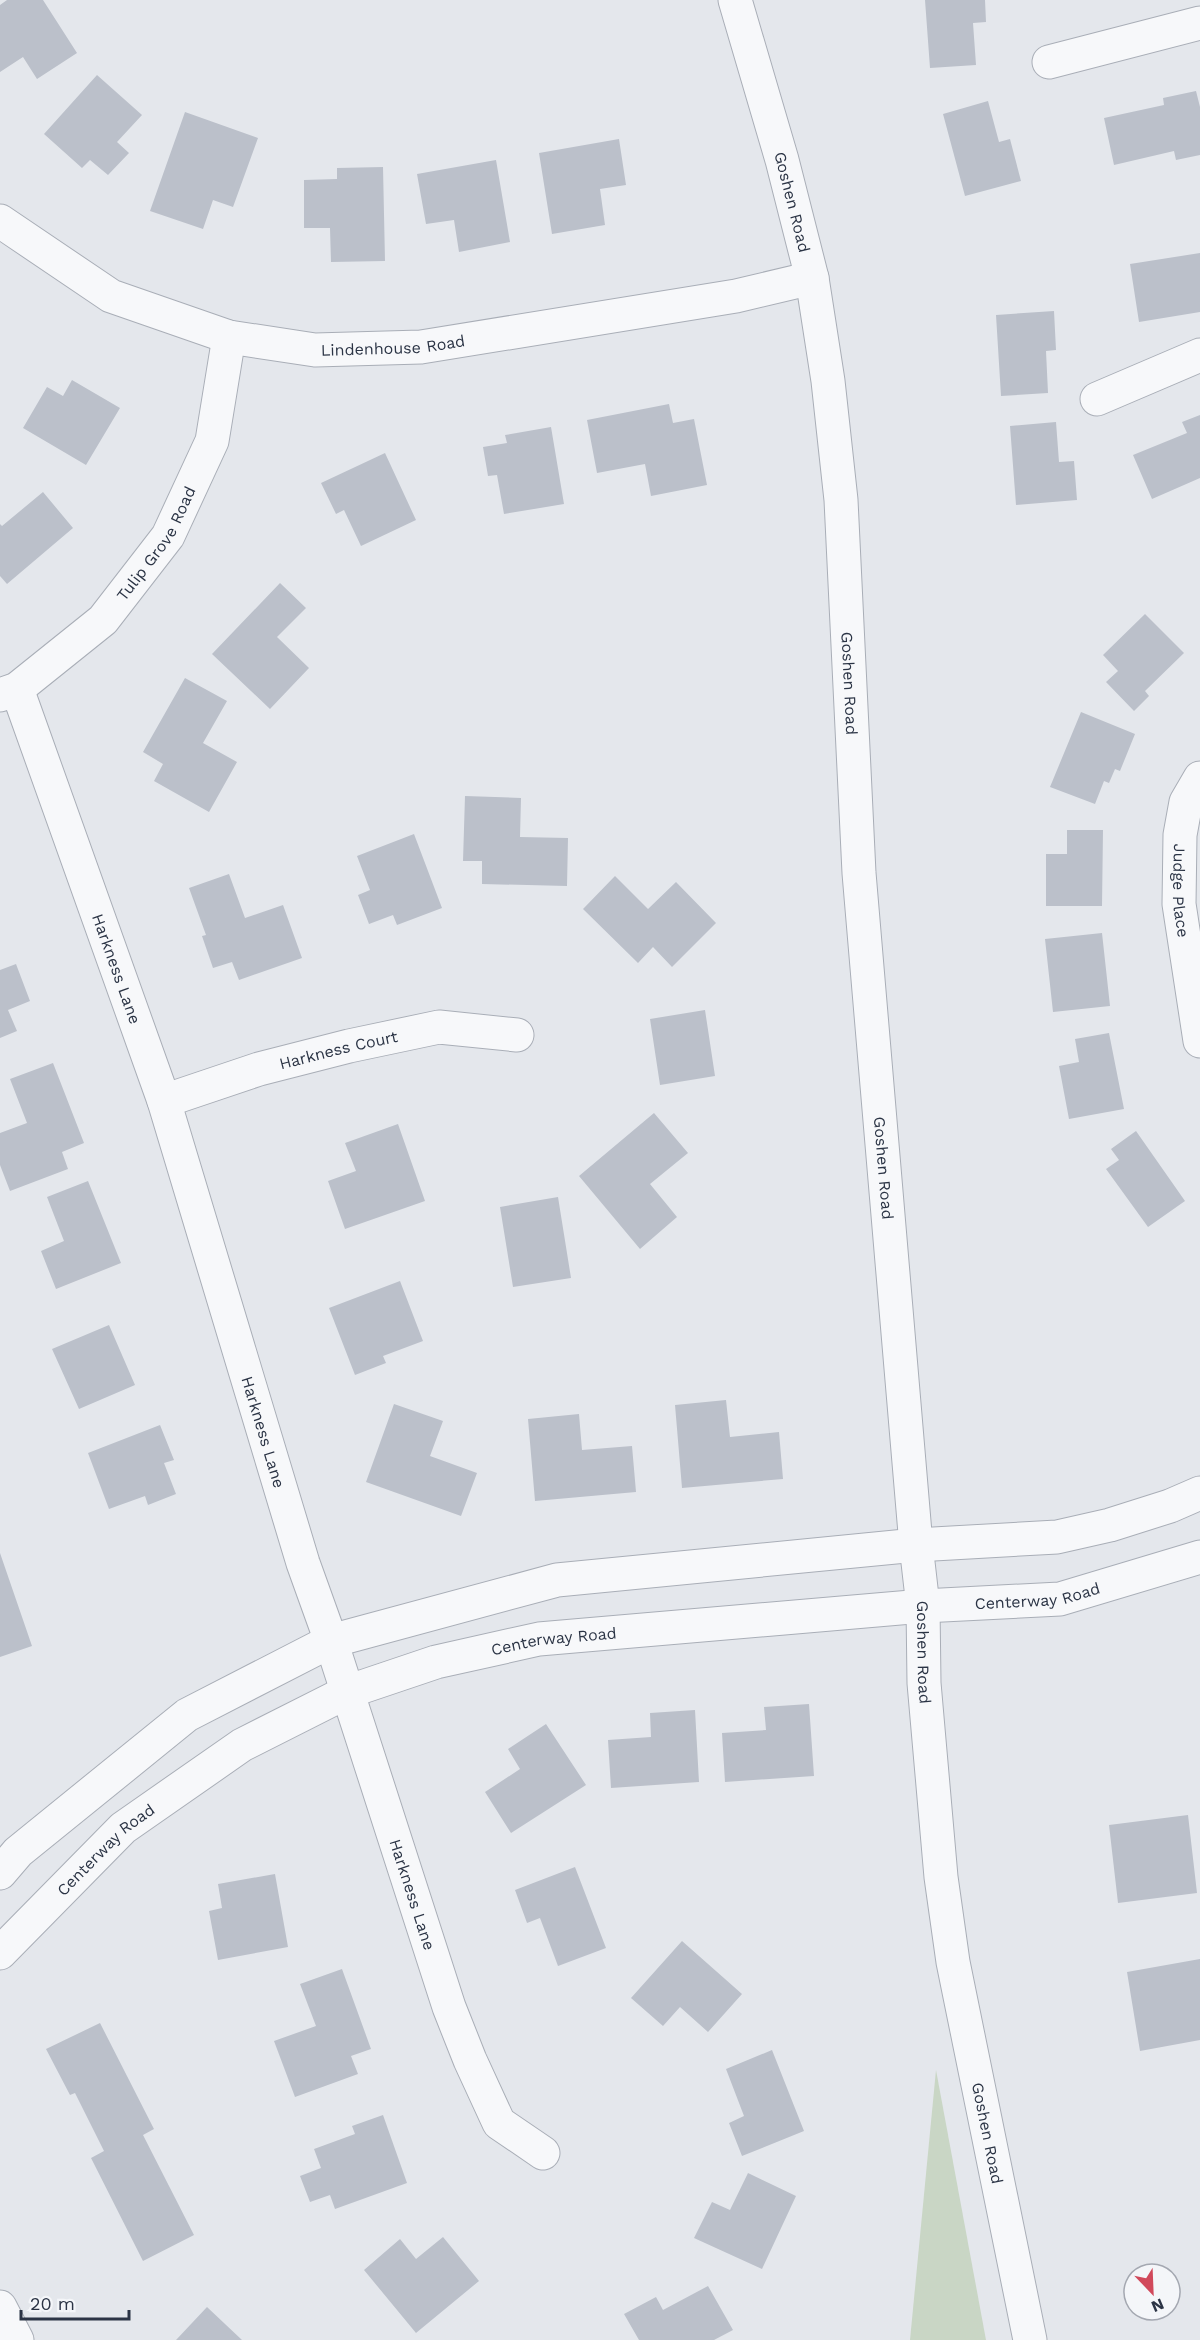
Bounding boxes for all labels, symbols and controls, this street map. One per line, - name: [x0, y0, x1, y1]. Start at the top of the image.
- street label: Goshen Road: [771, 149, 815, 254]
- street label: Lindenhouse Road: [321, 331, 466, 359]
- street label: Tulip Grove Road: [112, 483, 199, 604]
- street label: Goshen Road: [838, 631, 862, 735]
- street label: Judge Place: [1169, 844, 1193, 939]
- street label: Harkness Lane: [88, 911, 145, 1026]
- street label: Harkness Court: [277, 1026, 400, 1073]
- street label: Goshen Road: [870, 1116, 898, 1220]
- street label: Harkness Lane: [238, 1374, 289, 1490]
- street label: Centerway Road: [974, 1578, 1102, 1613]
- street label: Goshen Road: [913, 1601, 935, 1705]
- street label: Centerway Road: [489, 1623, 617, 1659]
- street label: Centerway Road: [53, 1800, 158, 1899]
- street label: Harkness Lane: [386, 1836, 439, 1952]
- street label: Goshen Road: [968, 2081, 1007, 2186]
- north arrow: [1122, 2262, 1182, 2322]
- scale bar: [21, 2283, 129, 2321]
- text: 20 m: [30, 2293, 75, 2314]
- text: N: [1148, 2294, 1167, 2316]

